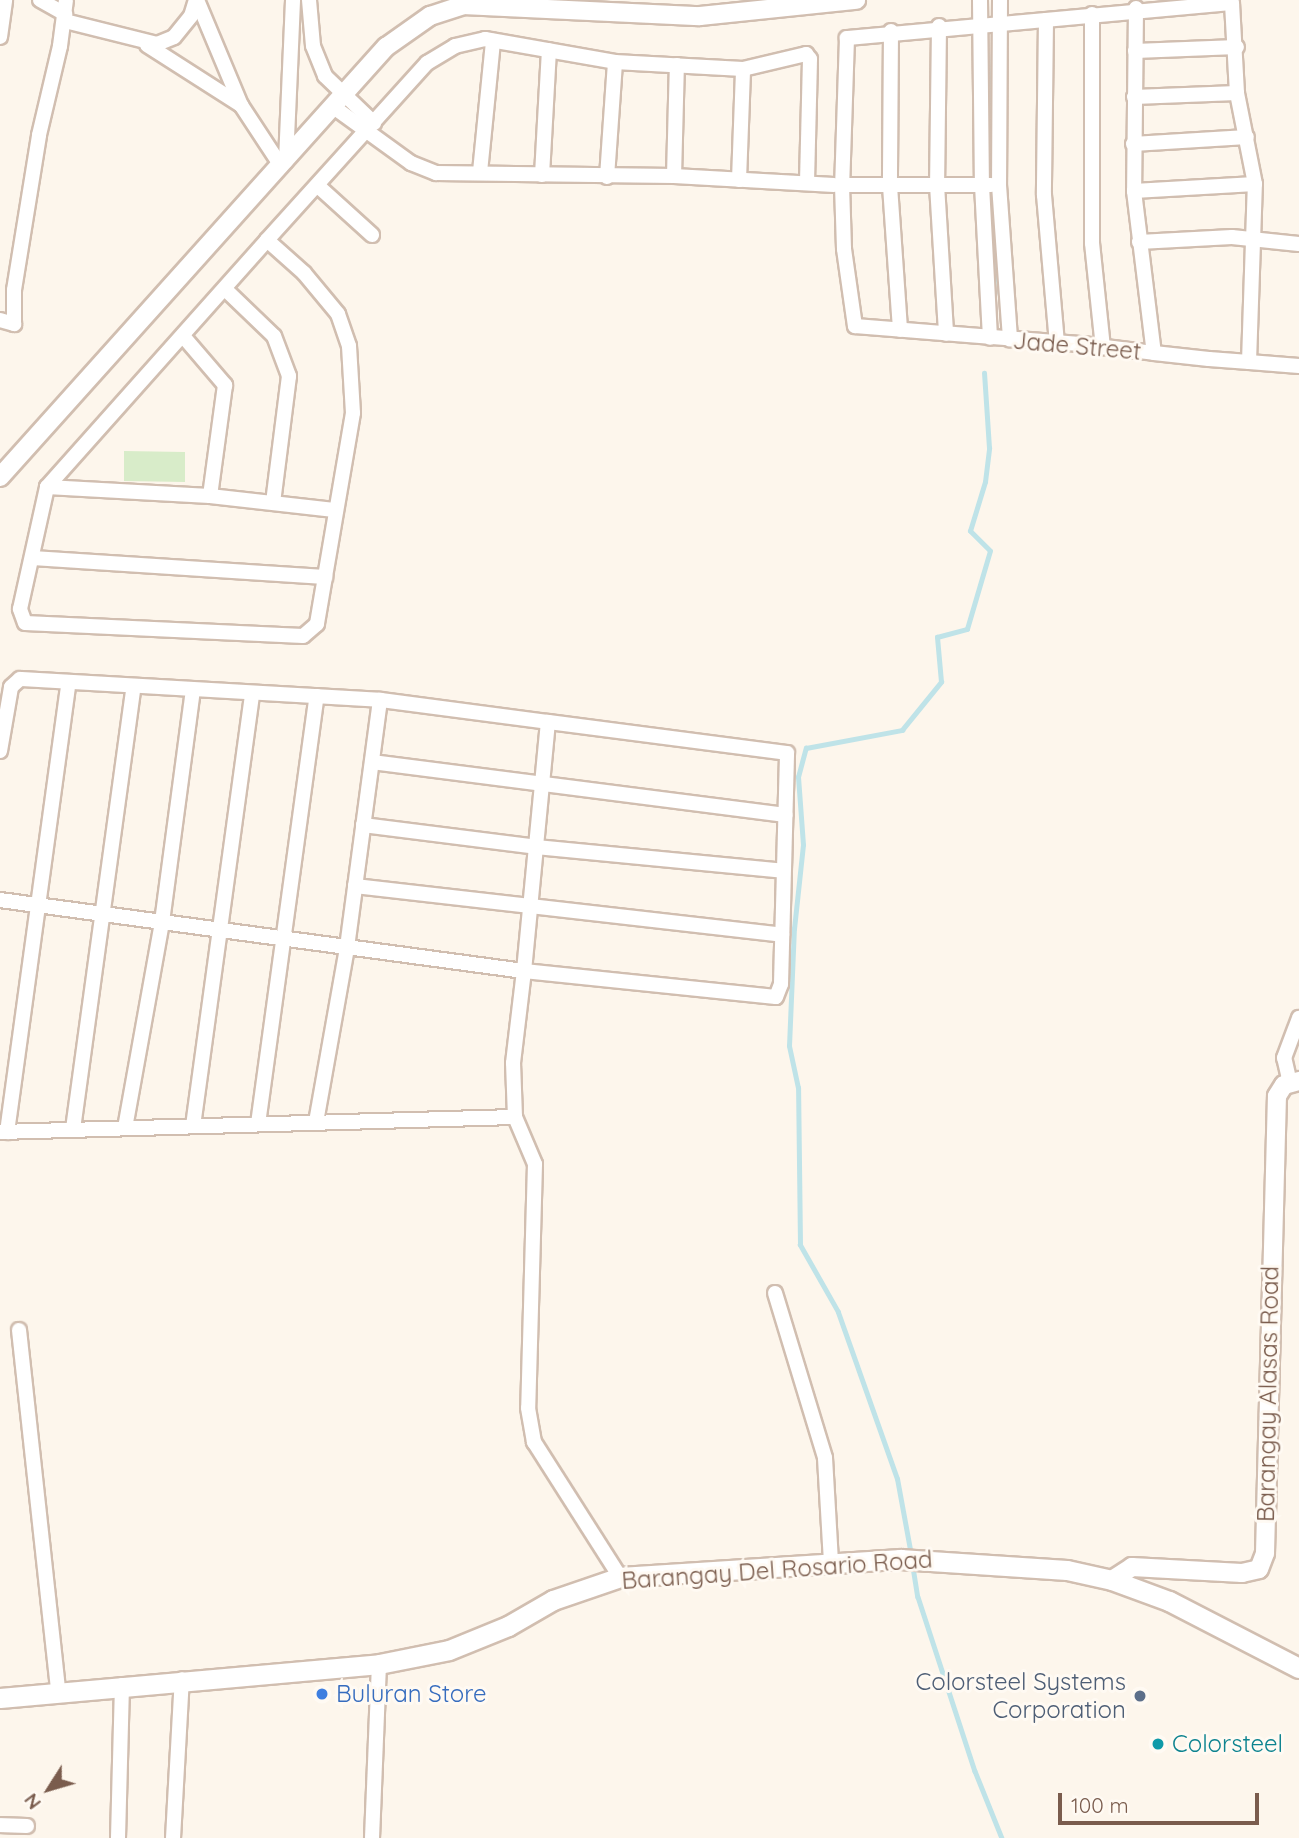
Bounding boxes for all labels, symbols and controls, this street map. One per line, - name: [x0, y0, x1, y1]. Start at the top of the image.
- street label: Jade Street: [1012, 326, 1142, 366]
- street label: Barangay Alasas Road: [1251, 1266, 1285, 1522]
- street label: Barangay Del Rosario Road: [621, 1545, 933, 1595]
- place label: Colorsteel Systems Corporation: [915, 1668, 1126, 1724]
- place label: Buluran Store: [336, 1680, 487, 1708]
- marker: Buluran Store: [314, 1686, 330, 1702]
- marker: Colorsteel Systems Corporation: [1132, 1688, 1148, 1704]
- place label: Colorsteel: [1172, 1730, 1283, 1758]
- marker: Colorsteel: [1150, 1736, 1166, 1752]
- north arrow: [14, 1754, 84, 1824]
- scale bar: [1061, 1778, 1262, 1822]
- text: N: [18, 1789, 46, 1814]
- text: 100 m: [1071, 1792, 1129, 1818]

